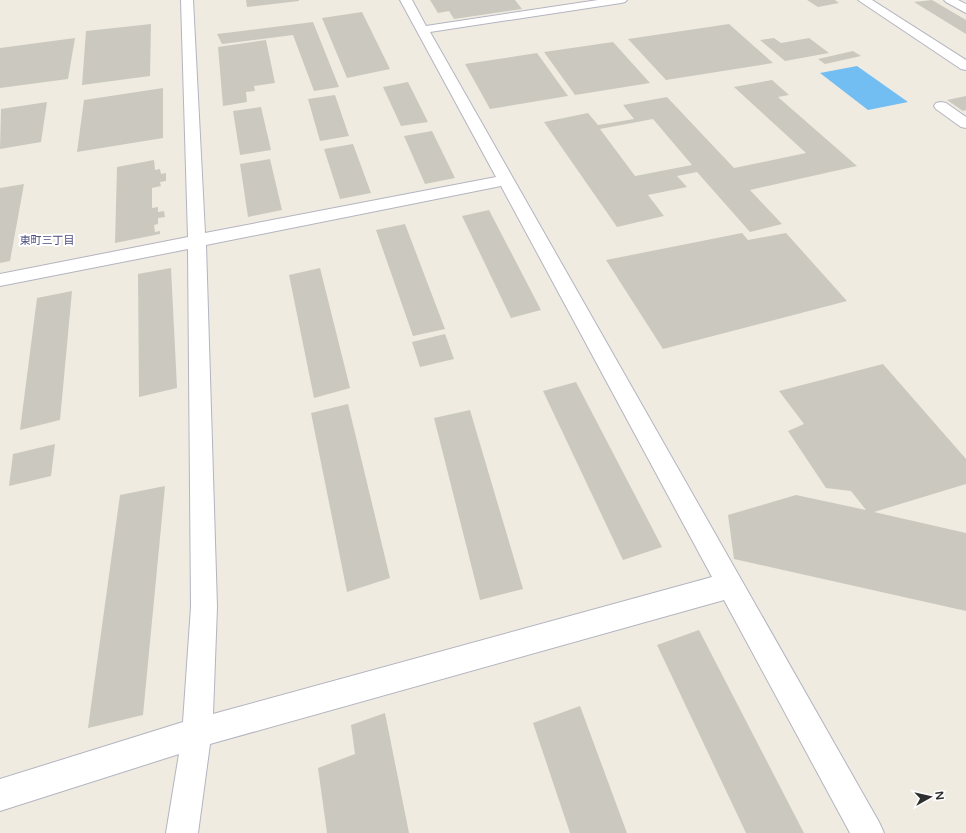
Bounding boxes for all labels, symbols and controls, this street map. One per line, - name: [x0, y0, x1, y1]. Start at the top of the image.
- district label: 東町三丁目: [20, 234, 75, 247]
- north arrow: [910, 777, 950, 817]
- text: N: [932, 790, 946, 801]

